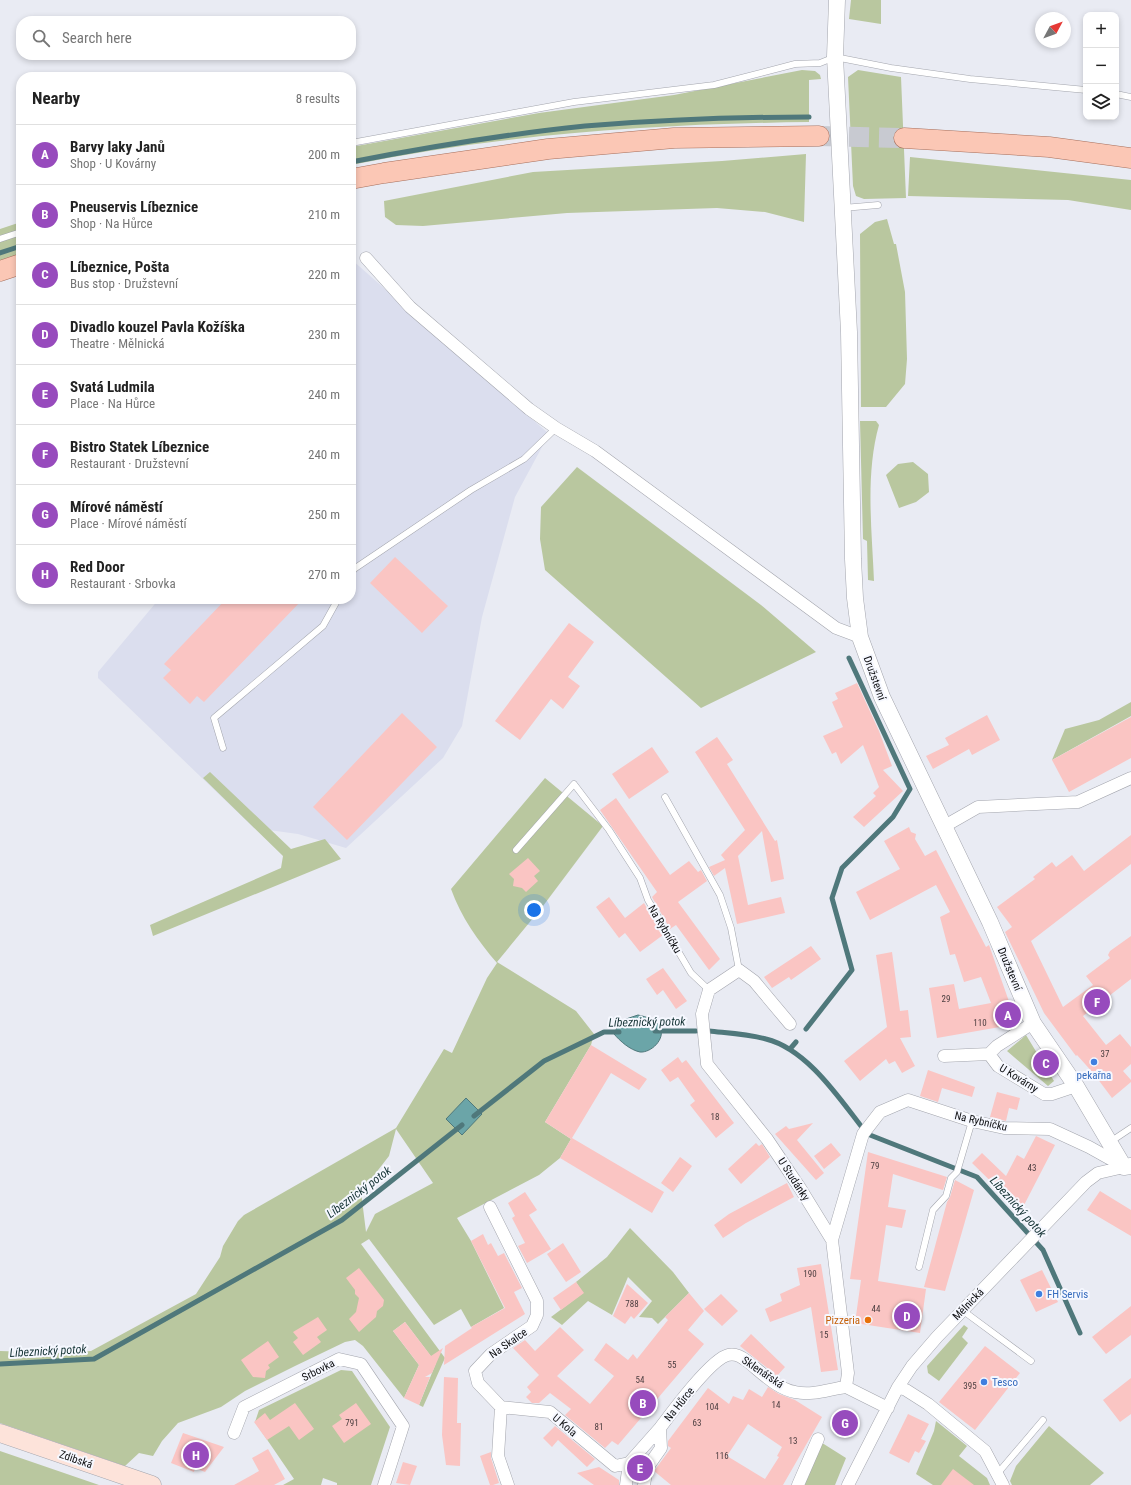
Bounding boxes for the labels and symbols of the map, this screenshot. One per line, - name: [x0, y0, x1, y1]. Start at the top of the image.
- north arrow: [1035, 12, 1071, 48]
- street label: Družstevní: [861, 654, 889, 702]
- your location: [524, 900, 544, 920]
- street label: Na Rybníčku: [645, 903, 684, 956]
- street label: Družstevní: [995, 946, 1025, 993]
- pin: F: [1084, 987, 1110, 1017]
- house number: 29: [942, 994, 950, 1004]
- pin: A: [995, 1000, 1021, 1030]
- water label: Líbeznický potok: [608, 1014, 686, 1030]
- house number: 110: [973, 1018, 987, 1028]
- pin: C: [1033, 1048, 1059, 1078]
- house number: 37: [1101, 1049, 1110, 1059]
- marker: pekařna: [1089, 1057, 1099, 1067]
- street label: U Kovárny: [997, 1061, 1041, 1096]
- place label: pekařna: [1077, 1069, 1111, 1082]
- street label: Na Rybníčku: [953, 1109, 1009, 1134]
- house number: 18: [711, 1112, 719, 1122]
- street label: U Studánky: [775, 1155, 812, 1204]
- house number: 79: [871, 1161, 879, 1171]
- water label: Líbeznický potok: [324, 1163, 395, 1221]
- house number: 43: [1028, 1163, 1036, 1173]
- water label: Líbeznický potok: [987, 1174, 1049, 1241]
- house number: 190: [803, 1269, 817, 1279]
- street label: Mělnická: [950, 1286, 987, 1323]
- place label: FH Servis: [1047, 1288, 1088, 1301]
- marker: FH Servis: [1034, 1289, 1044, 1299]
- house number: 788: [625, 1299, 639, 1309]
- pin: D: [894, 1301, 920, 1331]
- house number: 44: [872, 1304, 881, 1314]
- place label: Pizzeria: [826, 1314, 860, 1327]
- marker: Pizzeria: [863, 1315, 873, 1325]
- street label: Na Skalce: [487, 1326, 530, 1361]
- house number: 15: [820, 1330, 829, 1340]
- water label: Líbeznický potok: [9, 1342, 88, 1360]
- street label: Sklenářská: [739, 1354, 786, 1391]
- street label: Srbovka: [300, 1357, 337, 1384]
- house number: 55: [668, 1360, 677, 1370]
- house number: 54: [636, 1375, 645, 1385]
- place label: Tesco: [992, 1376, 1018, 1389]
- marker: Tesco: [979, 1377, 989, 1387]
- house number: 395: [963, 1381, 977, 1391]
- street label: Na Hůrce: [662, 1385, 697, 1424]
- pin: B: [630, 1388, 656, 1418]
- house number: 14: [772, 1400, 781, 1410]
- house number: 104: [705, 1402, 719, 1412]
- pin: G: [832, 1408, 858, 1438]
- street label: U Kola: [550, 1411, 580, 1439]
- house number: 791: [345, 1418, 359, 1428]
- house number: 63: [693, 1418, 701, 1428]
- house number: 81: [595, 1422, 603, 1432]
- house number: 13: [789, 1436, 797, 1446]
- pin: H: [183, 1440, 209, 1470]
- street label: Zdibská: [58, 1448, 94, 1471]
- house number: 116: [715, 1451, 729, 1461]
- pin: E: [627, 1453, 653, 1483]

